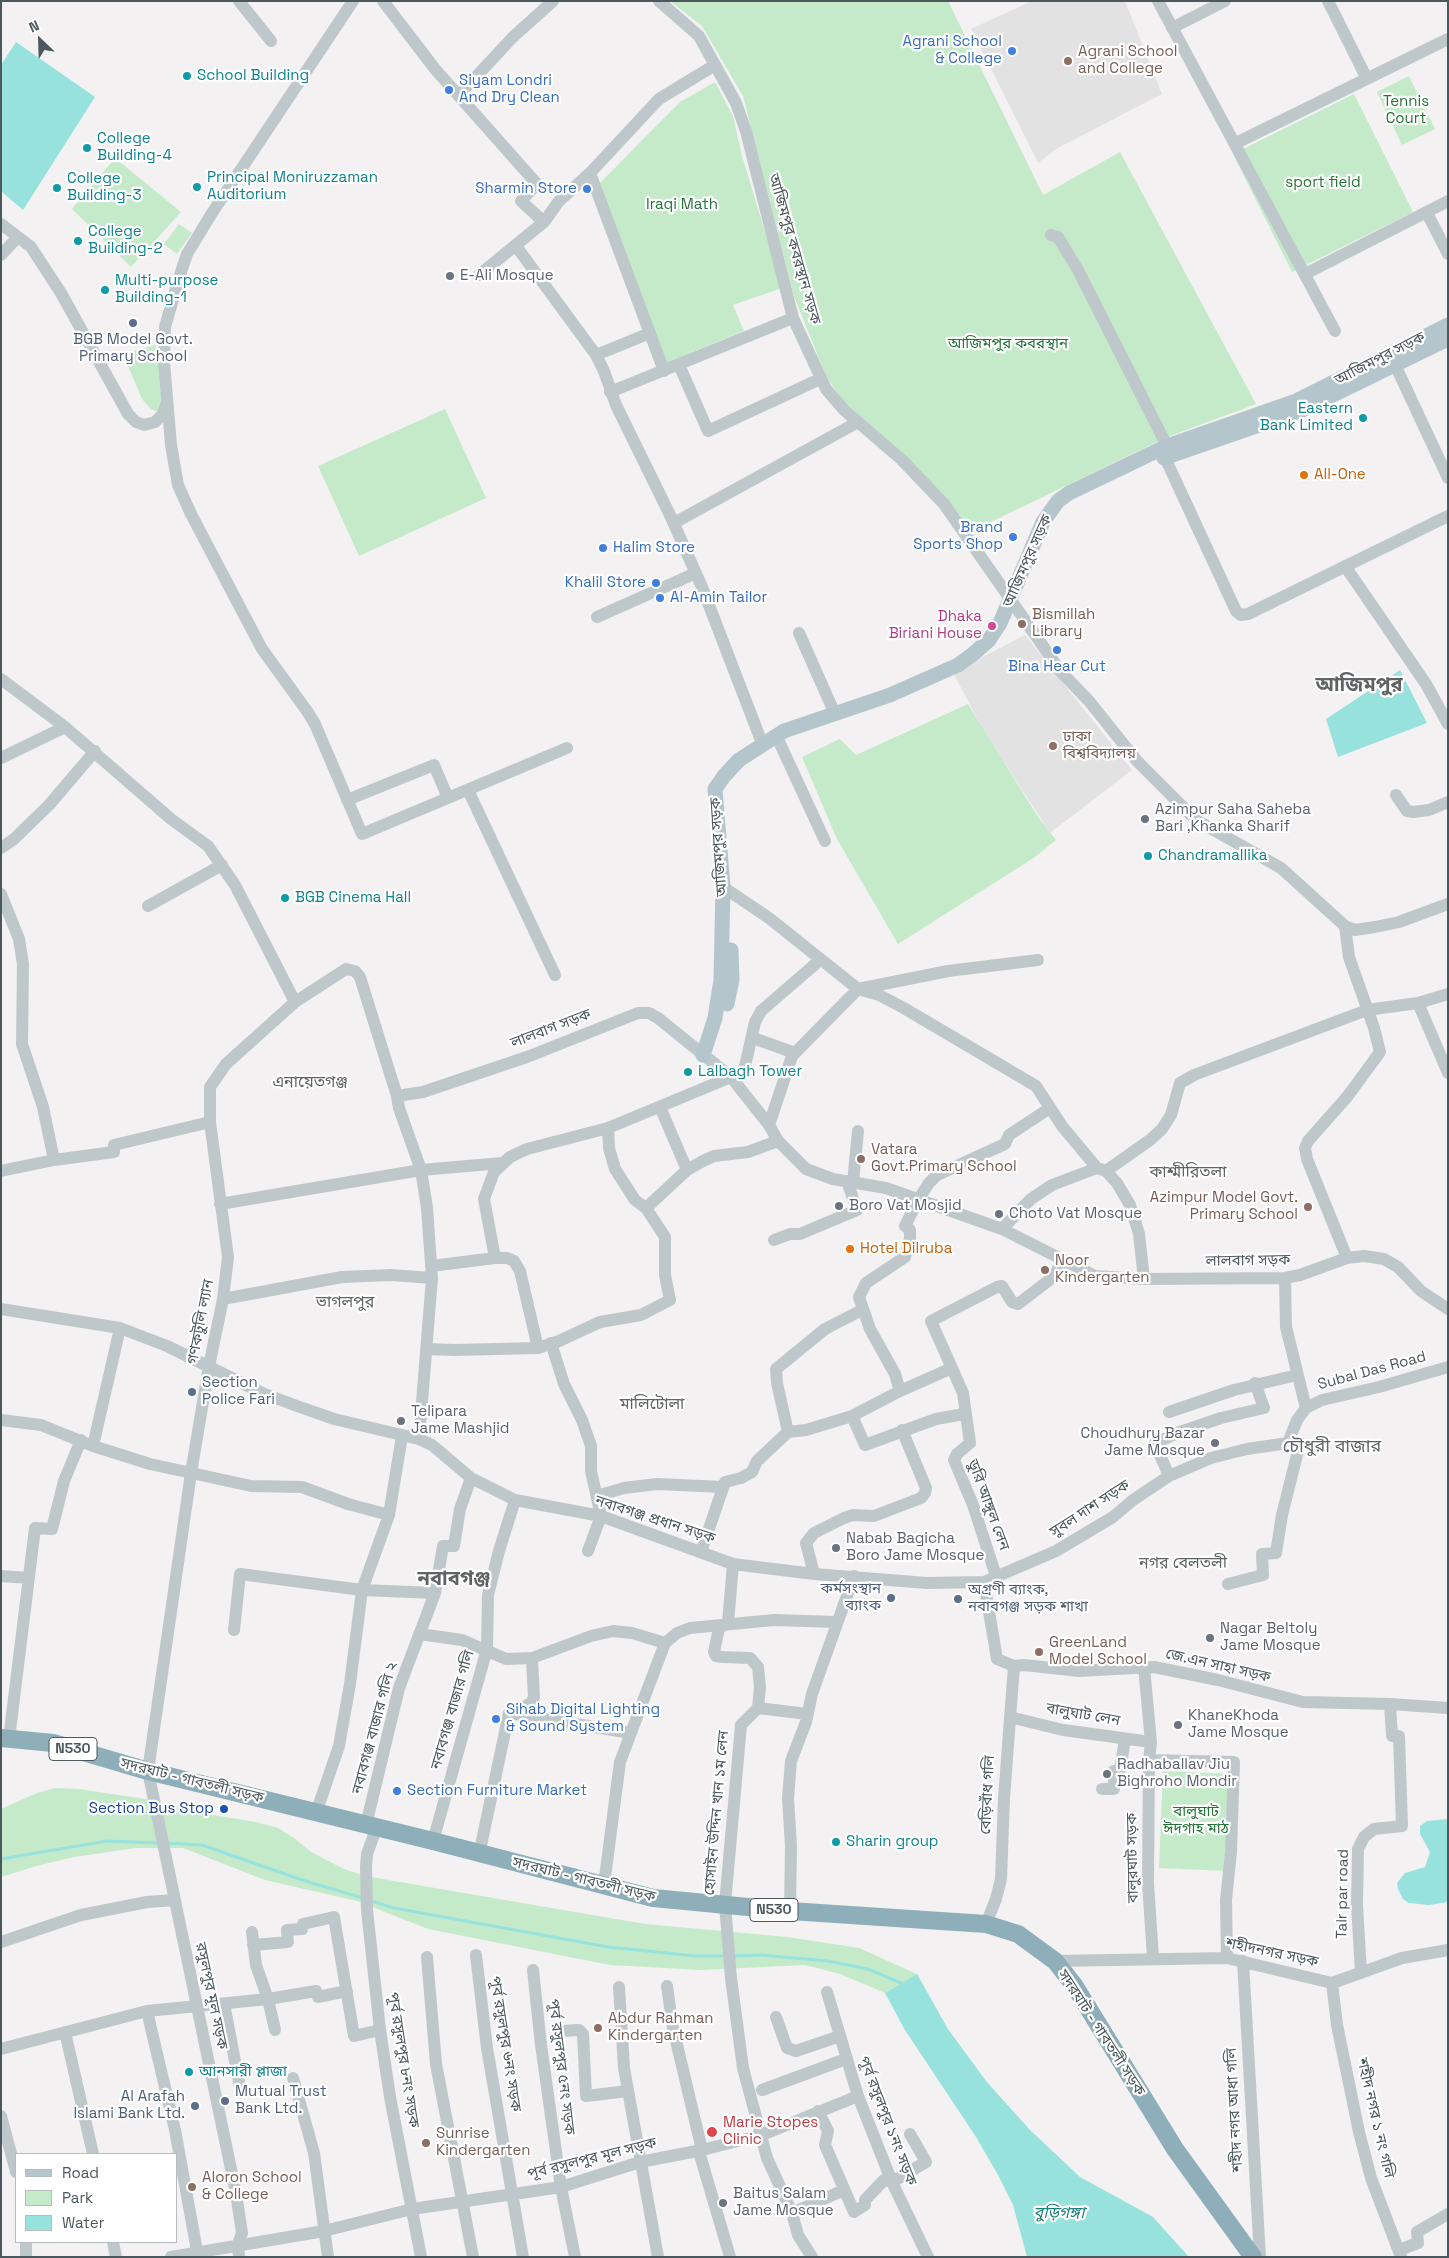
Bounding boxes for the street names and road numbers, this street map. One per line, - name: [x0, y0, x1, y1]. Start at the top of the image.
- street label: আজিমপুর কবরস্থান সড়ক: [764, 172, 824, 326]
- street label: আজিমপুর সড়ক: [1332, 328, 1428, 390]
- street label: আজিমপুর সড়ক: [1000, 512, 1056, 610]
- street label: আজিমপুর সড়ক: [707, 797, 731, 897]
- street label: লালবাগ সড়ক: [508, 1005, 594, 1053]
- street label: লালবাগ সড়ক: [1206, 1251, 1290, 1271]
- street label: গণকটুলি ল্যান: [184, 1278, 218, 1366]
- street label: Subal Das Road: [1316, 1348, 1428, 1394]
- street label: ডুরি আঙ্গুল লেন: [963, 1457, 1013, 1553]
- street label: সুবল দাশ সড়ক: [1047, 1477, 1133, 1541]
- street label: নবাবগঞ্জ প্রধান সড়ক: [593, 1492, 717, 1548]
- street label: জে.এন সাহা সড়ক: [1164, 1645, 1272, 1687]
- street label: নবাবগঞ্জ বাজার গলি: [427, 1648, 479, 1772]
- street label: নবাবগঞ্জ বাজার গলি ২: [349, 1660, 401, 1796]
- street label: বালুঘাট লেন: [1045, 1700, 1121, 1730]
- street label: হোসাইন উদ্দিন খান ১ম লেন: [701, 1730, 733, 1896]
- road number: N530: [49, 1738, 97, 1760]
- street label: সদরঘাট - গাবতলী সড়ক: [119, 1755, 265, 1807]
- street label: বেড়িবাঁধ গলি: [977, 1755, 999, 1835]
- street label: বালুরঘাট সড়ক: [1123, 1813, 1143, 1903]
- street label: Talr par road: [1333, 1849, 1353, 1939]
- street label: সদরঘাট - গাবতলী সড়ক: [511, 1854, 657, 1906]
- road number: N530: [750, 1898, 798, 1922]
- street label: শহীদনগর সড়ক: [1224, 1934, 1320, 1972]
- street label: রসুলপুর মূল সড়ক: [191, 1941, 231, 2051]
- street label: সদরঘাট - গাবতলী সড়ক: [1053, 1967, 1149, 2099]
- street label: পূর্ব রসুলপুর ৬নং সড়ক: [485, 1975, 525, 2113]
- street label: পূর্ব রসুলপুর ৮নং সড়ক: [383, 1991, 423, 2129]
- street label: পূর্ব রসুলপুর ৫নং সড়ক: [544, 1998, 578, 2136]
- street label: শহীদ নগর আধা গলি: [1223, 2047, 1247, 2173]
- street label: পূর্ব রসুলপুর ১নং সড়ক: [854, 2054, 920, 2188]
- street label: শহীদ নগর ১ নং গলি: [1352, 2056, 1398, 2180]
- street label: পূর্ব রসুলপুর মূল সড়ক: [526, 2134, 658, 2184]

